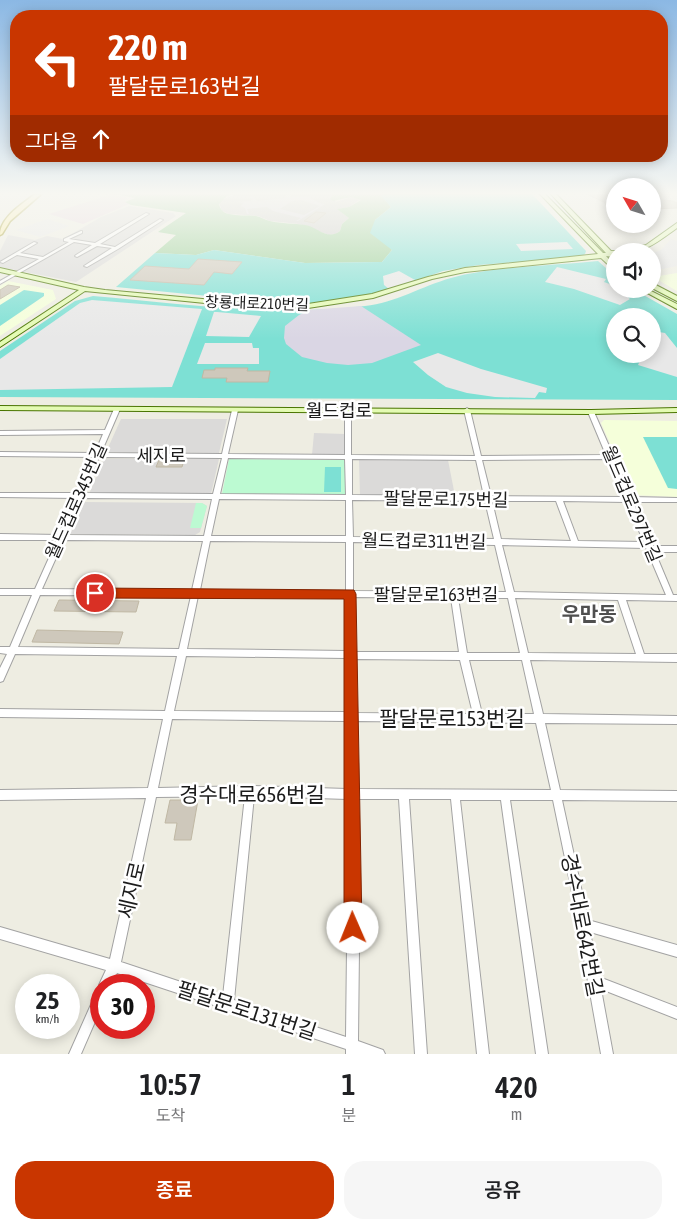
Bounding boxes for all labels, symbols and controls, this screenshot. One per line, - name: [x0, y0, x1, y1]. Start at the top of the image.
- text: 220 m: [108, 27, 187, 67]
- icon: left: [25, 30, 90, 95]
- text: 팔달문로163번길: [108, 73, 260, 99]
- icon: ahead: [87, 125, 115, 153]
- text: 그다음: [25, 130, 77, 152]
- north arrow: [606, 178, 661, 232]
- map controls: [606, 178, 661, 363]
- button: sound: [606, 243, 661, 298]
- street label: 창룡대로210번길: [205, 293, 309, 313]
- button: search: [606, 308, 661, 363]
- street label: 월드컵로: [306, 400, 372, 421]
- street label: 월드컵로345번길: [41, 440, 111, 562]
- street label: 월드컵로297번길: [598, 442, 666, 566]
- street label: 세지로: [136, 445, 186, 466]
- street label: 팔달문로175번길: [383, 487, 509, 511]
- street label: 월드컵로311번길: [361, 529, 487, 553]
- pin: [74, 572, 116, 614]
- icon: arrive: [81, 579, 109, 607]
- street label: 팔달문로163번길: [374, 584, 498, 605]
- district label: 우만동: [561, 602, 617, 625]
- street label: 팔달문로153번길: [379, 706, 525, 730]
- street label: 경수대로656번길: [179, 782, 325, 806]
- street label: 경수대로642번길: [557, 851, 609, 999]
- street label: 세지로: [113, 859, 149, 921]
- position arrow: [326, 901, 378, 953]
- speed limit sign: 30: [90, 974, 155, 1039]
- street label: 팔달문로131번길: [174, 976, 320, 1044]
- text: 25: [36, 986, 59, 1014]
- text: km/h: [36, 1012, 59, 1026]
- text: 10:57: [139, 1067, 202, 1101]
- text: 1: [341, 1067, 356, 1101]
- text: 420: [495, 1070, 538, 1104]
- text: m: [511, 1105, 522, 1123]
- text: 도착: [156, 1106, 185, 1124]
- text: 분: [341, 1106, 356, 1124]
- button: 종료: [15, 1161, 334, 1219]
- button: 공유: [344, 1161, 662, 1219]

